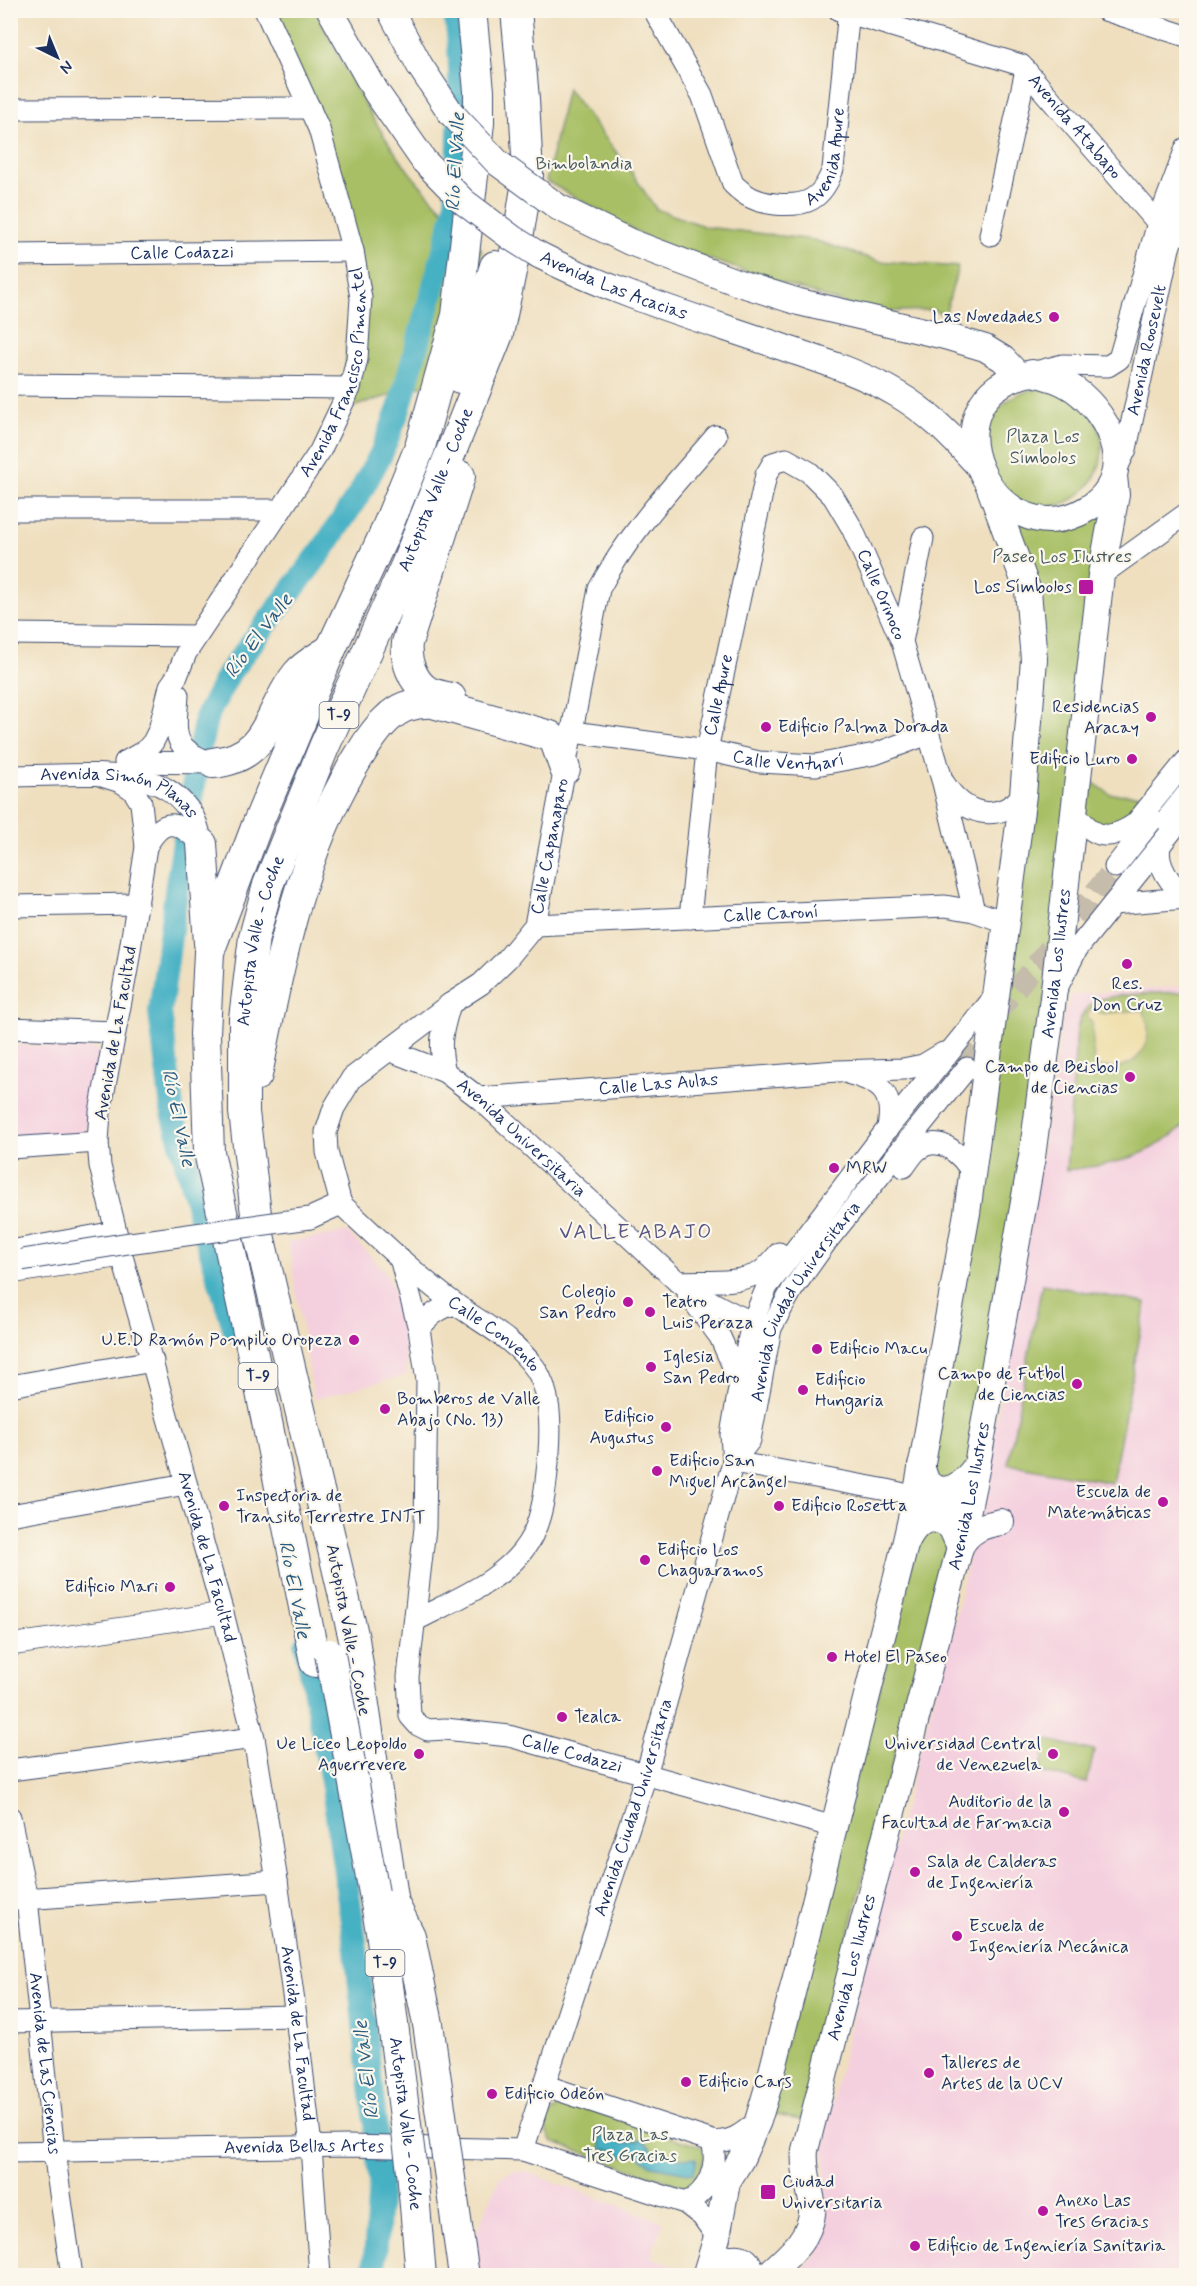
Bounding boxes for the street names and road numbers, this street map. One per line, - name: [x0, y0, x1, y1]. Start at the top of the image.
- street label: Avenida Atabapo: [1022, 69, 1127, 185]
- street label: Avenida Apure: [801, 106, 851, 212]
- street label: Calle Codazzi: [130, 240, 234, 266]
- street label: Avenida Las Acacias: [536, 245, 691, 326]
- street label: Avenida Francisco Pimentel: [294, 266, 374, 482]
- street label: Avenida Roosevelt: [1121, 282, 1173, 418]
- street label: Autopista Valle - Coche: [392, 404, 479, 576]
- street label: Calle Orinoco: [851, 546, 912, 644]
- street label: Calle Apure: [698, 652, 739, 738]
- road number: T-9: [320, 702, 358, 728]
- street label: Calle Ventuarí: [730, 744, 846, 777]
- street label: Avenida Simón Planas: [40, 762, 204, 823]
- street label: Calle Capanaparo: [525, 776, 575, 917]
- street label: Autopista Valle - Coche: [232, 852, 291, 1026]
- street label: Avenida Los Ilustres: [1036, 887, 1077, 1040]
- street label: Calle Caroní: [722, 900, 819, 928]
- street label: Avenida de La Facultad: [89, 944, 143, 1122]
- street label: Calle Las Aulas: [598, 1068, 719, 1101]
- street label: Avenida Universitaria: [451, 1073, 591, 1203]
- street label: Avenida Ciudad Universitaria: [745, 1196, 867, 1404]
- street label: Calle Convento: [442, 1290, 546, 1377]
- road number: T-9: [238, 1363, 278, 1389]
- street label: Avenida Los Ilustres: [943, 1420, 996, 1573]
- street label: Avenida de La Facultad: [171, 1468, 242, 1645]
- street label: Autopista Valle - Coche: [320, 1542, 376, 1718]
- street label: Avenida Ciudad Universitaria: [588, 1696, 679, 1919]
- street label: Calle Codazzi: [519, 1728, 625, 1779]
- street label: Avenida Los Ilustres: [822, 1892, 882, 2043]
- street label: Avenida de La Facultad: [274, 1944, 320, 2122]
- road number: T-9: [366, 1950, 404, 1976]
- street label: Avenida de Las Ciencias: [23, 1971, 66, 2156]
- street label: Autopista Valle - Coche: [383, 2036, 427, 2212]
- street label: Avenida Bellas Artes: [224, 2134, 384, 2160]

